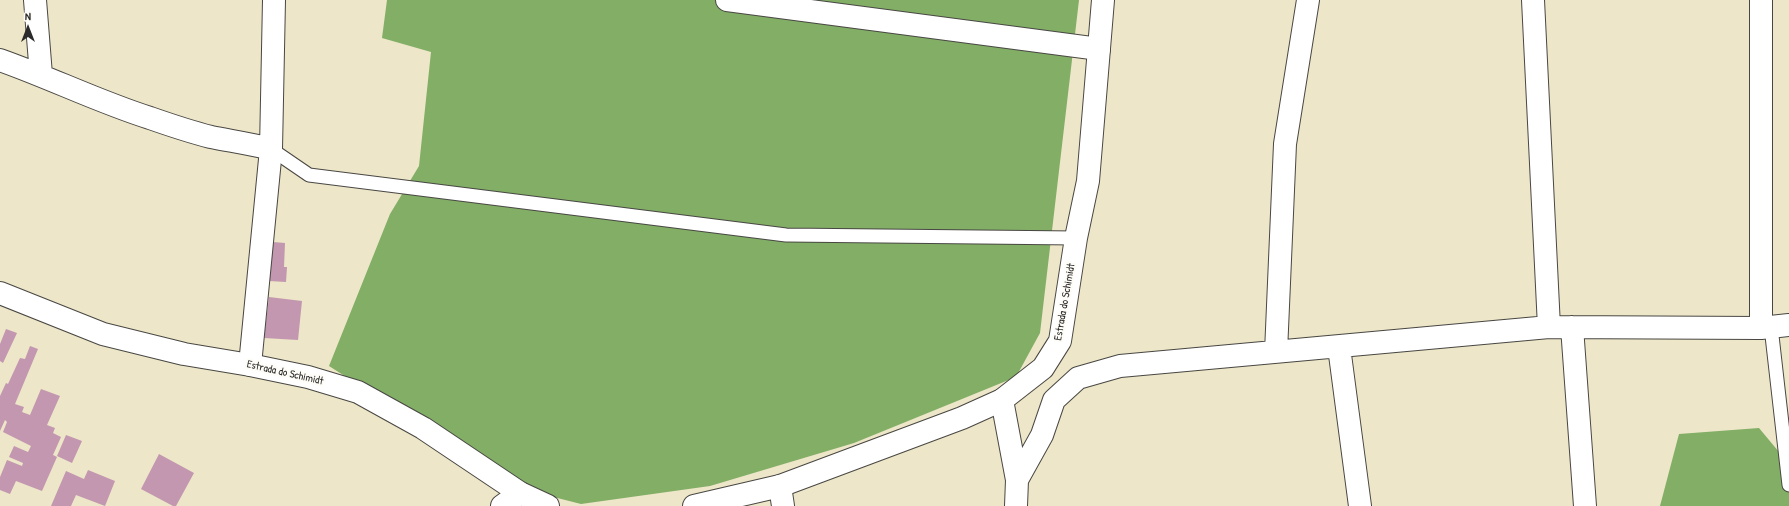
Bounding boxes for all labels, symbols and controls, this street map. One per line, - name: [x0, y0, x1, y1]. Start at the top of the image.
- north arrow: [8, 8, 48, 48]
- text: N: [25, 9, 31, 23]
- street label: Estrada do Schimidt: [1052, 262, 1078, 342]
- street label: Estrada do Schimidt: [245, 358, 325, 388]

